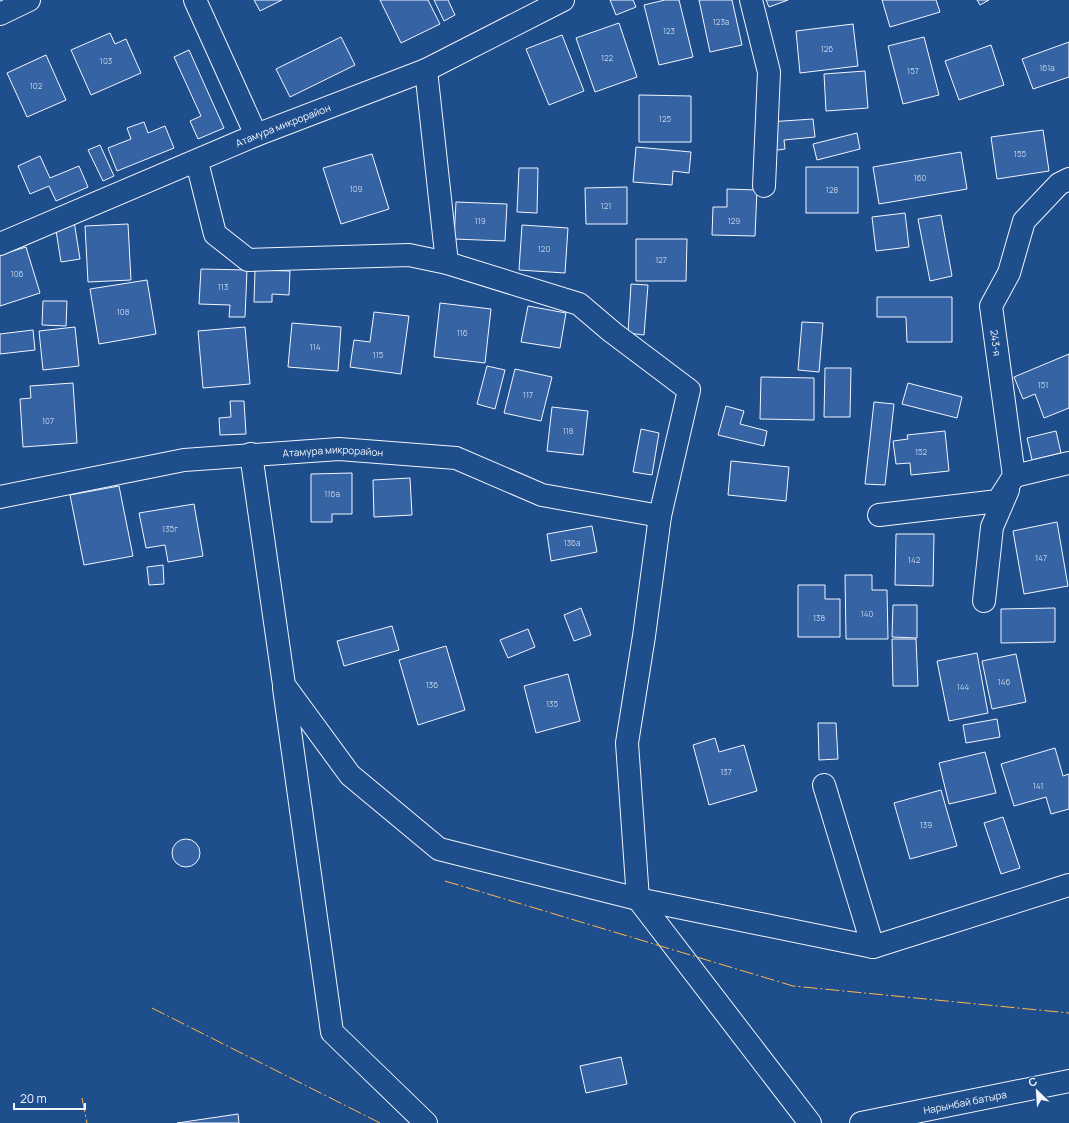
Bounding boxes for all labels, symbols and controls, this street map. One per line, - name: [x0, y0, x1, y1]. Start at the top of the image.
- house number: 123а: [713, 16, 729, 27]
- house number: 123: [663, 25, 675, 36]
- house number: 126: [821, 43, 833, 54]
- house number: 122: [601, 52, 614, 63]
- house number: 103: [100, 55, 112, 66]
- house number: 161а: [1039, 62, 1055, 73]
- house number: 157: [907, 65, 919, 76]
- house number: 102: [30, 80, 43, 91]
- street label: Атамура микрорайон: [233, 100, 333, 150]
- house number: 125: [659, 113, 672, 124]
- house number: 155: [1014, 148, 1027, 159]
- house number: 160: [914, 172, 927, 183]
- house number: 109: [350, 183, 363, 194]
- house number: 128: [826, 184, 839, 195]
- house number: 121: [601, 200, 611, 211]
- house number: 119: [474, 215, 486, 226]
- house number: 129: [728, 215, 740, 226]
- house number: 120: [538, 243, 550, 254]
- house number: 127: [655, 254, 667, 265]
- house number: 106: [11, 268, 24, 279]
- house number: 113: [218, 281, 228, 292]
- house number: 108: [117, 306, 130, 317]
- house number: 116: [456, 327, 468, 338]
- street label: 243-я: [987, 329, 1005, 357]
- house number: 114: [310, 341, 321, 352]
- house number: 115: [373, 349, 384, 360]
- house number: 151: [1038, 379, 1048, 390]
- house number: 117: [523, 389, 533, 400]
- house number: 107: [42, 415, 54, 426]
- house number: 118: [563, 425, 574, 436]
- street label: Атамура микрорайон: [282, 442, 384, 460]
- house number: 152: [915, 446, 927, 457]
- house number: 116а: [324, 488, 340, 499]
- house number: 135г: [162, 523, 178, 534]
- house number: 136а: [564, 537, 580, 548]
- house number: 147: [1035, 552, 1047, 563]
- house number: 142: [908, 554, 921, 565]
- house number: 140: [861, 608, 873, 619]
- house number: 138: [813, 612, 825, 623]
- house number: 146: [998, 676, 1010, 687]
- house number: 136: [426, 679, 438, 690]
- house number: 144: [957, 681, 970, 692]
- house number: 135: [546, 698, 558, 709]
- house number: 137: [720, 766, 732, 777]
- house number: 141: [1033, 780, 1043, 791]
- house number: 139: [920, 819, 932, 830]
- north arrow: [1017, 1071, 1057, 1111]
- text: С: [1026, 1073, 1039, 1090]
- scale bar: [14, 1085, 85, 1111]
- street label: Нарынбай батыра: [922, 1087, 1008, 1117]
- text: 20 m: [20, 1090, 47, 1107]

